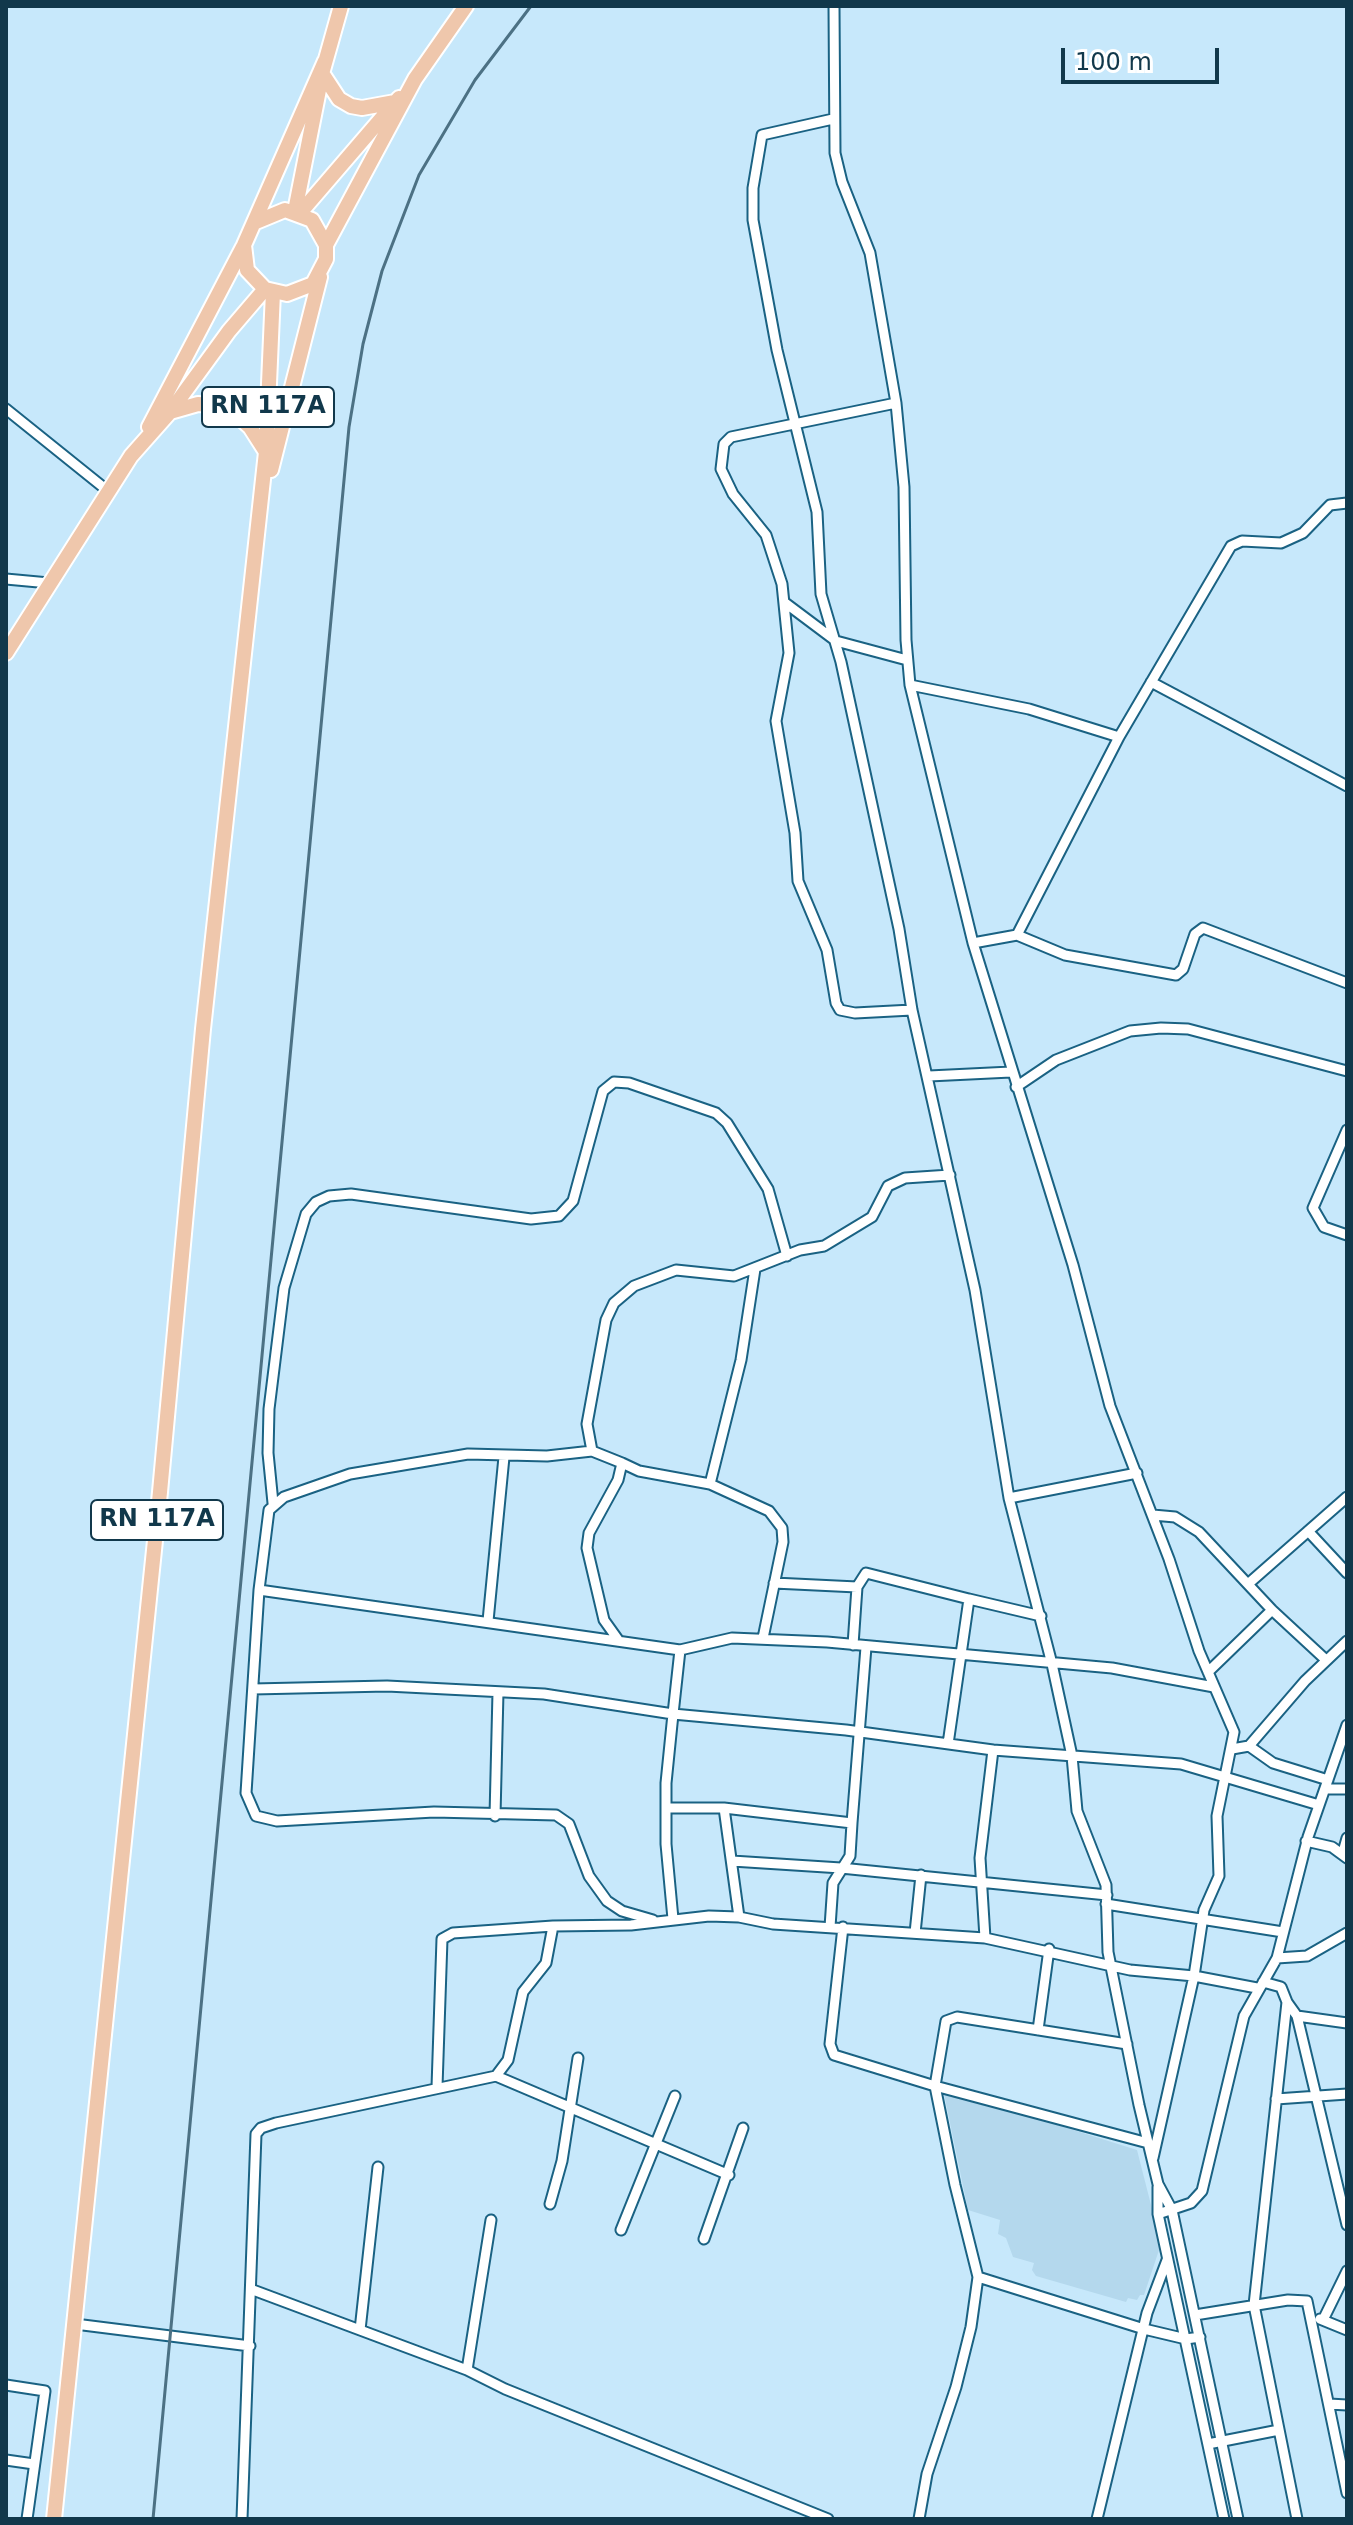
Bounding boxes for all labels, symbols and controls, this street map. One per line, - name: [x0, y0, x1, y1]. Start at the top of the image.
- scale bar: [1065, 32, 1223, 82]
- text: 100 m: [1075, 48, 1152, 76]
- road number: RN 117A: [202, 387, 334, 427]
- road number: RN 117A: [91, 1500, 223, 1540]

